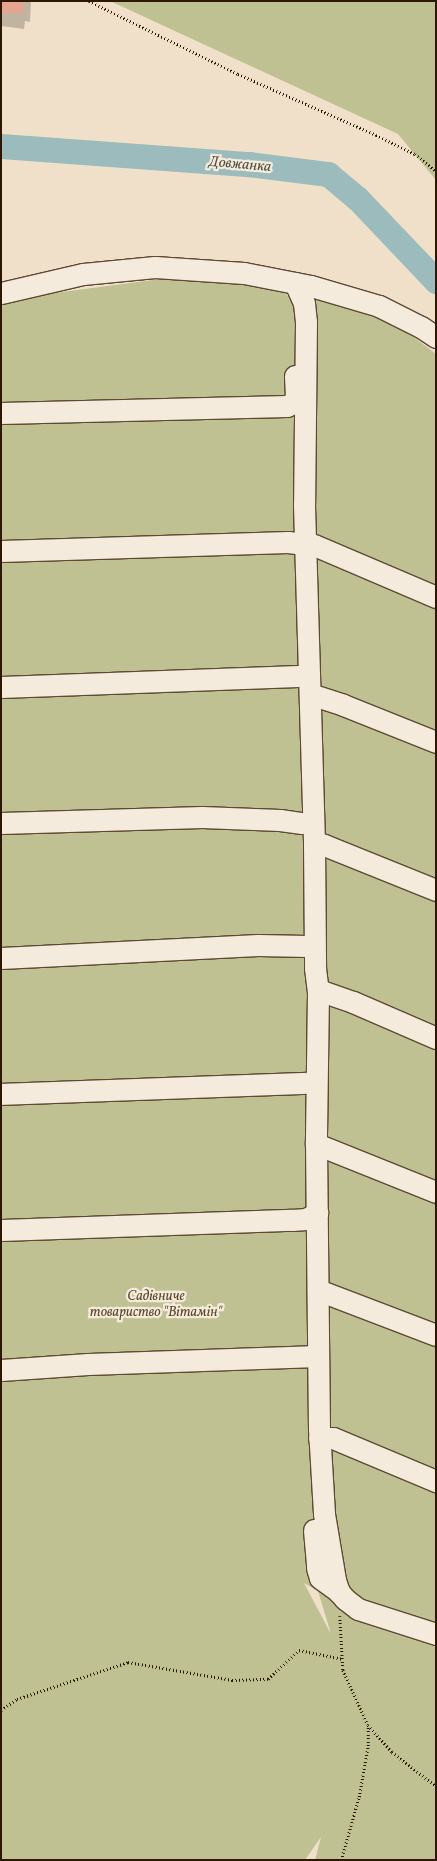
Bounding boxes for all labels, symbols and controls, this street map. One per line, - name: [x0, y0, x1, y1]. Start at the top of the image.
- water label: Довжанка: [208, 153, 272, 177]
- park label: Садівниче товариство "Вітамін": [90, 1289, 222, 1321]

